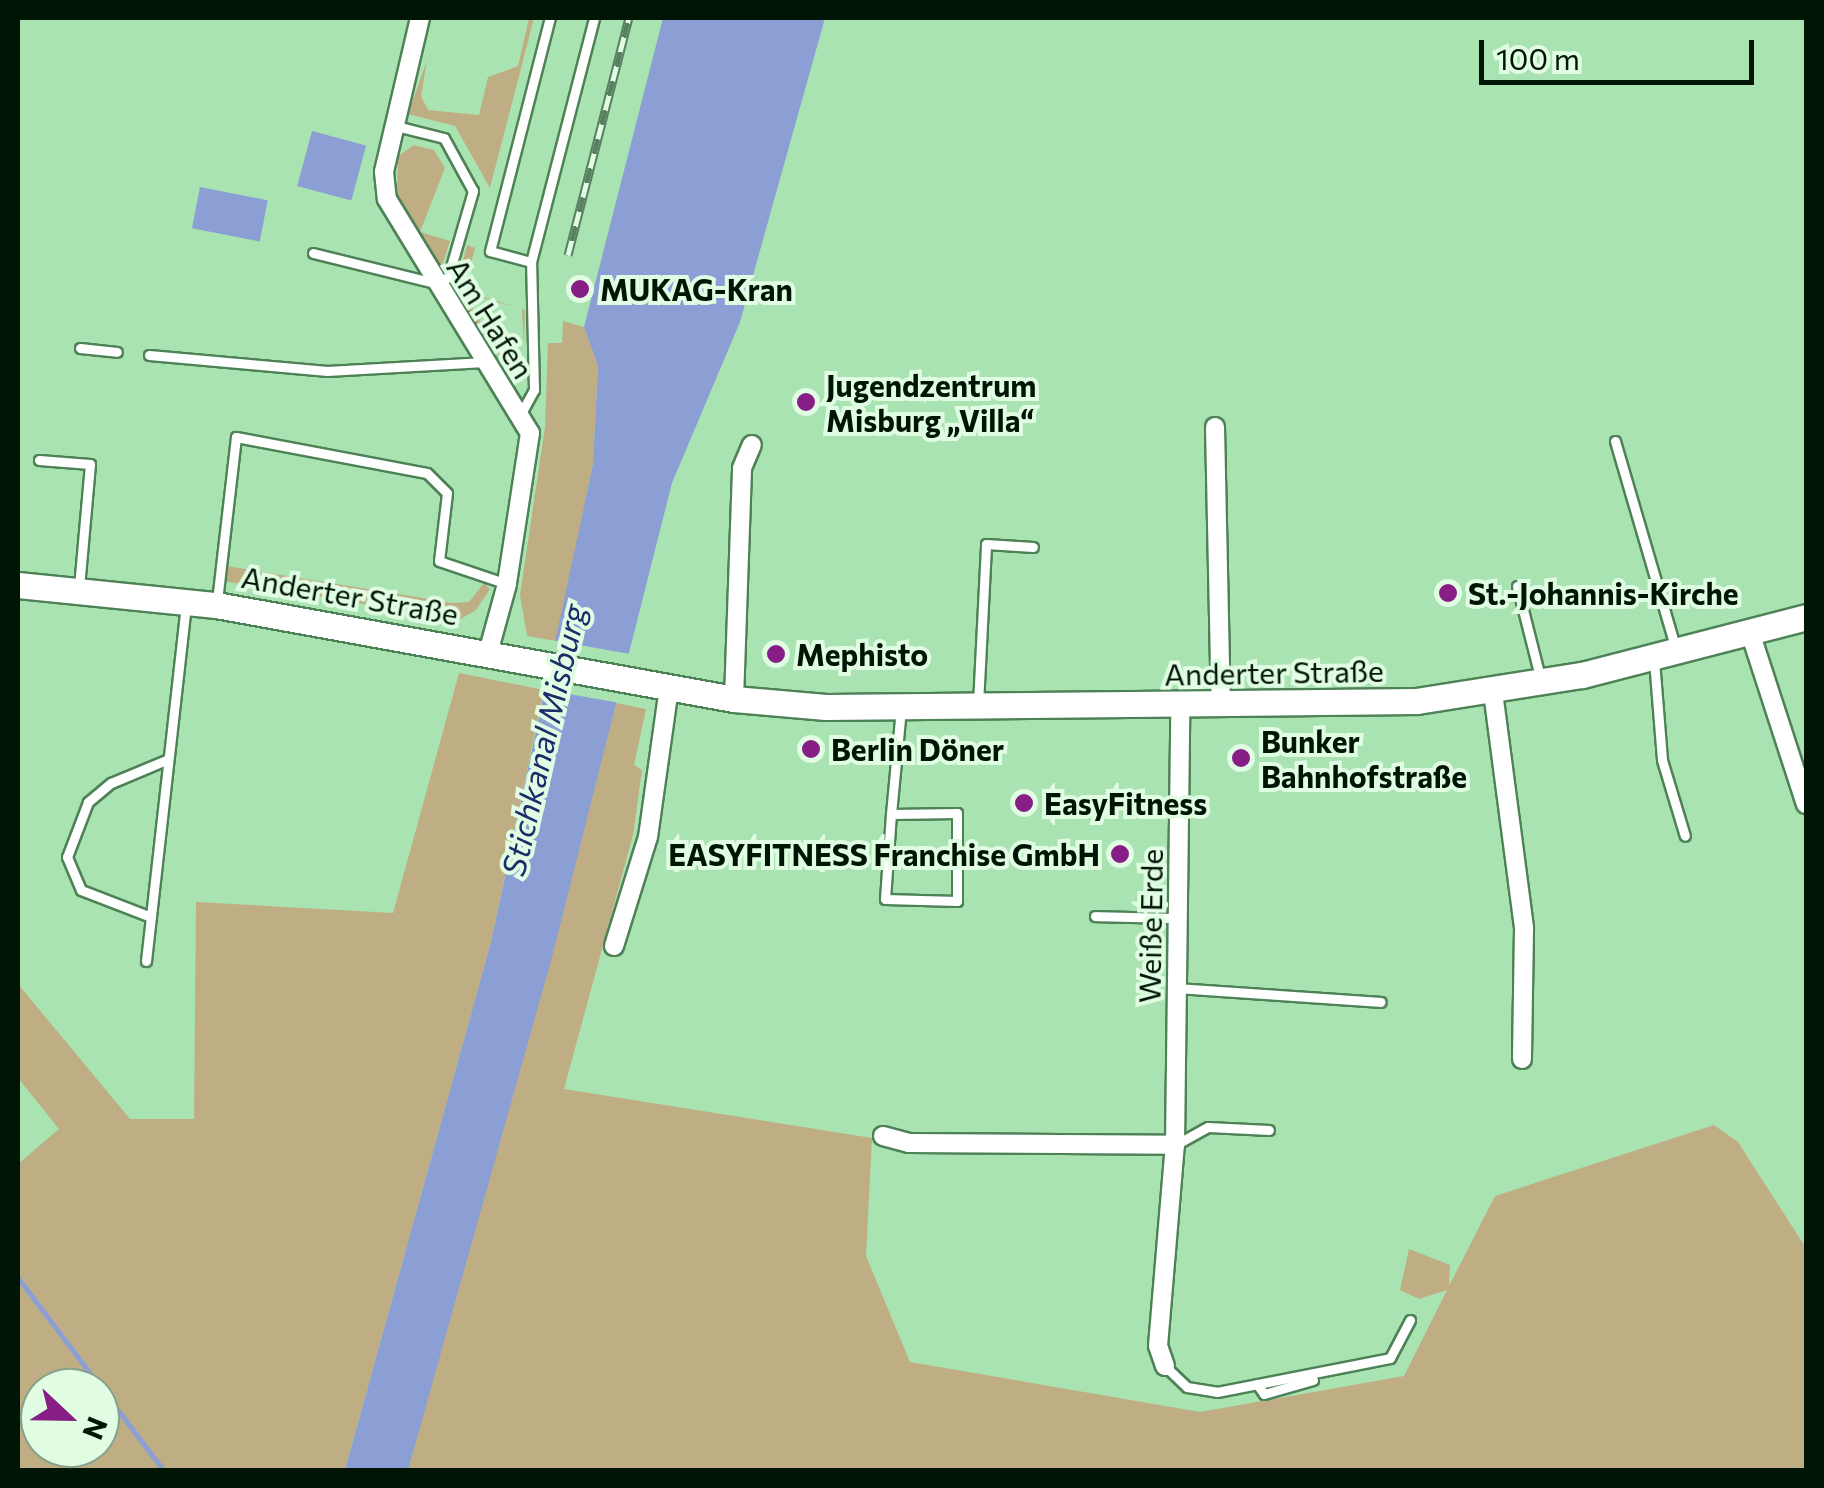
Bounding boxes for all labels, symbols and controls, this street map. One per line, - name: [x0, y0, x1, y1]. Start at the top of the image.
- scale bar: [1484, 20, 1759, 82]
- text: 100 m: [1496, 39, 1580, 76]
- street label: Am Hafen: [440, 251, 542, 385]
- place label: MUKAG-Kran: [600, 271, 793, 307]
- marker: MUKAG-Kran: [569, 278, 591, 300]
- place label: Jugendzentrum Misburg „Villa“: [826, 367, 1036, 438]
- marker: Jugendzentrum Misburg „Villa“: [795, 391, 817, 413]
- street label: Anderter Straße: [239, 558, 461, 632]
- place label: St.-Johannis-Kirche: [1468, 575, 1739, 611]
- marker: St.-Johannis-Kirche: [1437, 582, 1459, 604]
- water label: Stichkanal Misburg: [493, 600, 593, 880]
- place label: Mephisto: [796, 636, 928, 672]
- marker: Mephisto: [765, 643, 787, 665]
- street label: Anderter Straße: [1164, 652, 1384, 692]
- place label: Bunker Bahnhofstraße: [1261, 723, 1467, 794]
- place label: Berlin Döner: [831, 731, 1004, 767]
- marker: Berlin Döner: [800, 738, 822, 760]
- marker: Bunker Bahnhofstraße: [1230, 747, 1252, 769]
- place label: EasyFitness: [1044, 785, 1207, 821]
- marker: EasyFitness: [1013, 792, 1035, 814]
- place label: EASYFITNESS Franchise GmbH: [668, 836, 1100, 872]
- marker: EASYFITNESS Franchise GmbH: [1109, 843, 1131, 865]
- street label: Weiße Erde: [1131, 849, 1169, 1003]
- north arrow: [20, 1368, 120, 1468]
- text: N: [76, 1412, 116, 1445]

